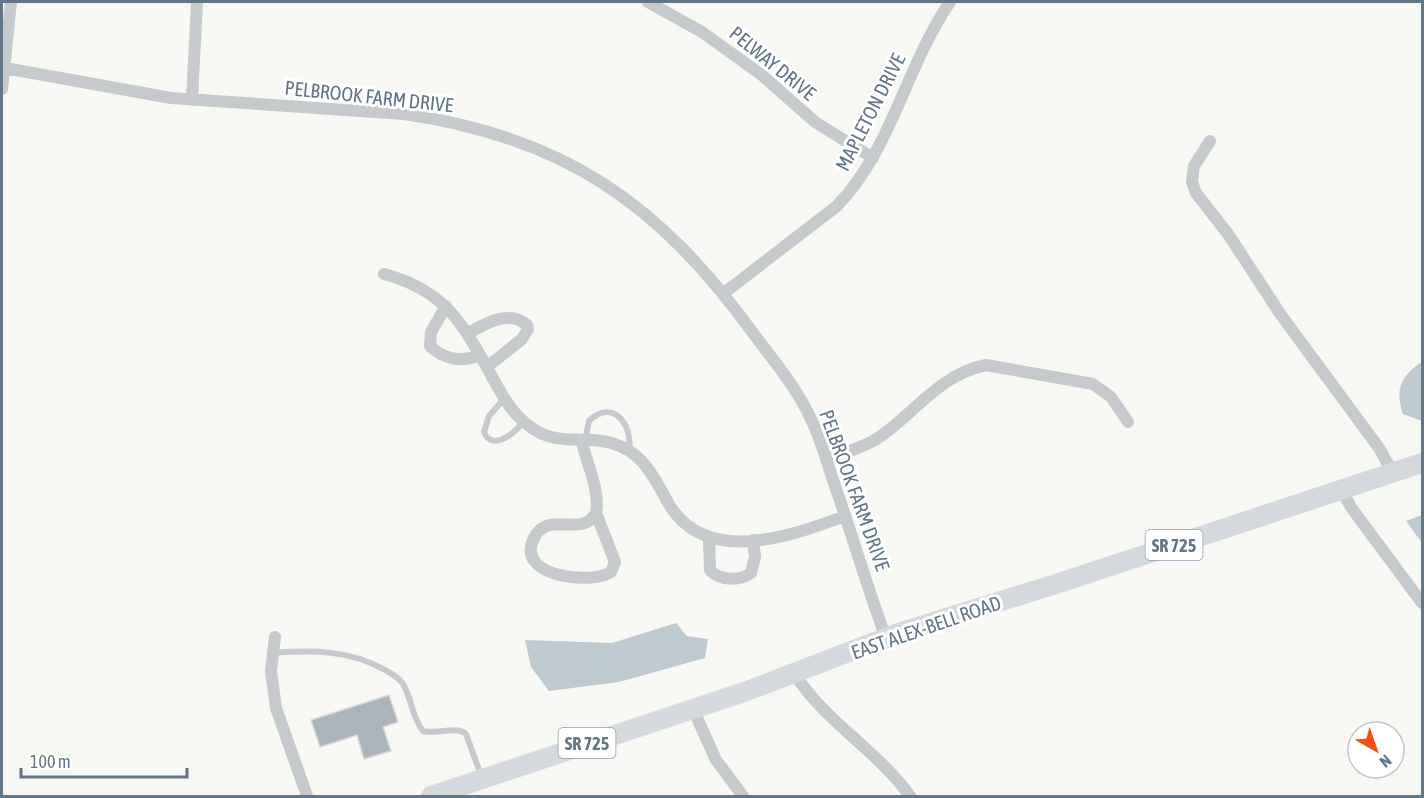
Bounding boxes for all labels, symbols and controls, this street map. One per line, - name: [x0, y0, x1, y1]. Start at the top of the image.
- street label: PELWAY DRIVE: [725, 21, 821, 105]
- street label: MAPLETON DRIVE: [831, 49, 910, 174]
- street label: PELBROOK FARM DRIVE: [284, 76, 455, 116]
- street label: PELBROOK FARM DRIVE: [815, 406, 895, 574]
- road number: SR 725: [1146, 530, 1202, 560]
- street label: EAST ALEX-BELL ROAD: [848, 591, 1004, 663]
- north arrow: [1346, 720, 1406, 780]
- road number: SR 725: [558, 728, 616, 758]
- scale bar: [21, 741, 188, 779]
- text: 100 m: [30, 751, 71, 772]
- text: N: [1376, 752, 1395, 771]

